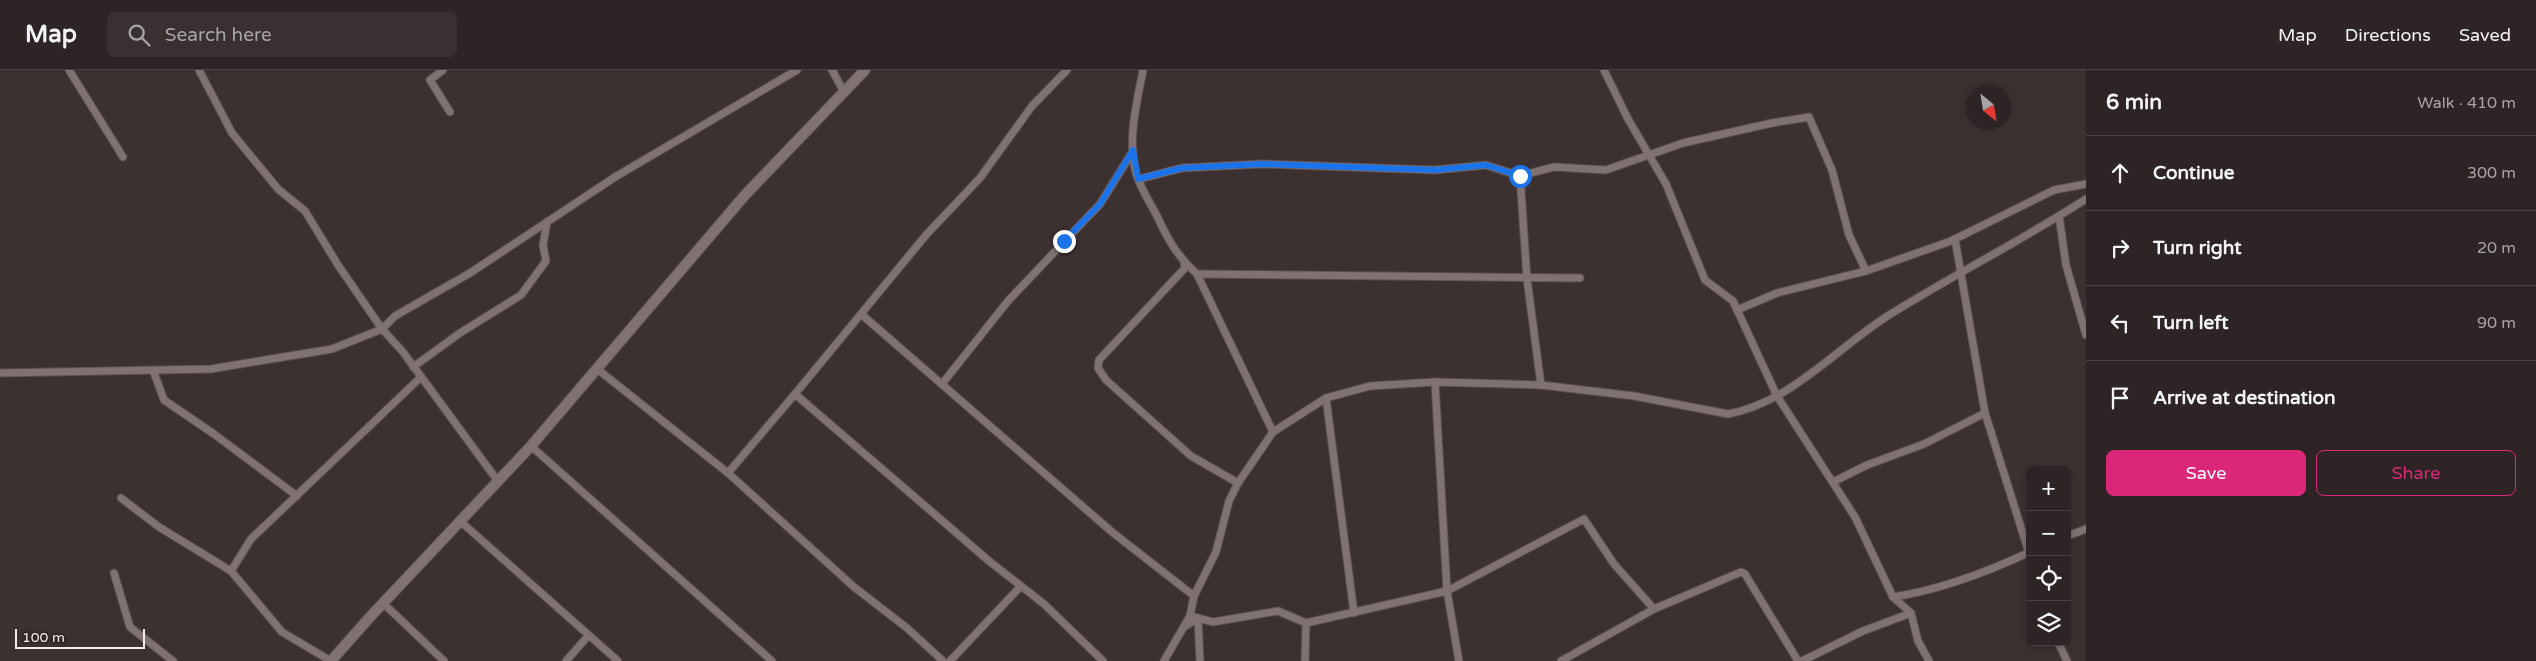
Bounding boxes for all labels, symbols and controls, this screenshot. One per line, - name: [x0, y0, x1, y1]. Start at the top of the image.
- search box: [107, 12, 457, 57]
- text: Map: [25, 20, 77, 49]
- icon: search: [125, 21, 153, 49]
- text: Search here: [165, 24, 272, 46]
- text: Map: [2278, 24, 2317, 46]
- text: Directions: [2345, 24, 2431, 46]
- text: Saved: [2459, 24, 2511, 46]
- north arrow: [1966, 85, 2011, 130]
- text: 6 min: [2106, 90, 2162, 115]
- text: Walk · 410 m: [2417, 93, 2516, 113]
- icon: ahead: [2106, 159, 2134, 187]
- text: Continue: [2153, 162, 2235, 184]
- text: 300 m: [2467, 163, 2516, 183]
- route start: [1509, 165, 1532, 188]
- route end: [1053, 230, 1076, 253]
- icon: right: [2106, 234, 2134, 262]
- text: Turn right: [2153, 237, 2241, 259]
- text: 20 m: [2477, 238, 2516, 258]
- icon: left: [2106, 309, 2134, 337]
- text: Turn left: [2153, 312, 2229, 334]
- text: 90 m: [2477, 313, 2516, 333]
- icon: arrive: [2106, 384, 2134, 412]
- text: Arrive at destination: [2153, 387, 2336, 409]
- button: Save: [2106, 450, 2306, 496]
- button: Share: [2316, 450, 2516, 496]
- map controls: [2026, 466, 2071, 646]
- button: +: [2026, 466, 2071, 511]
- button: −: [2026, 511, 2071, 556]
- button: locate: [2026, 556, 2071, 601]
- button: layers: [2026, 601, 2071, 646]
- scale bar: [15, 626, 145, 649]
- text: 100 m: [22, 629, 65, 646]

